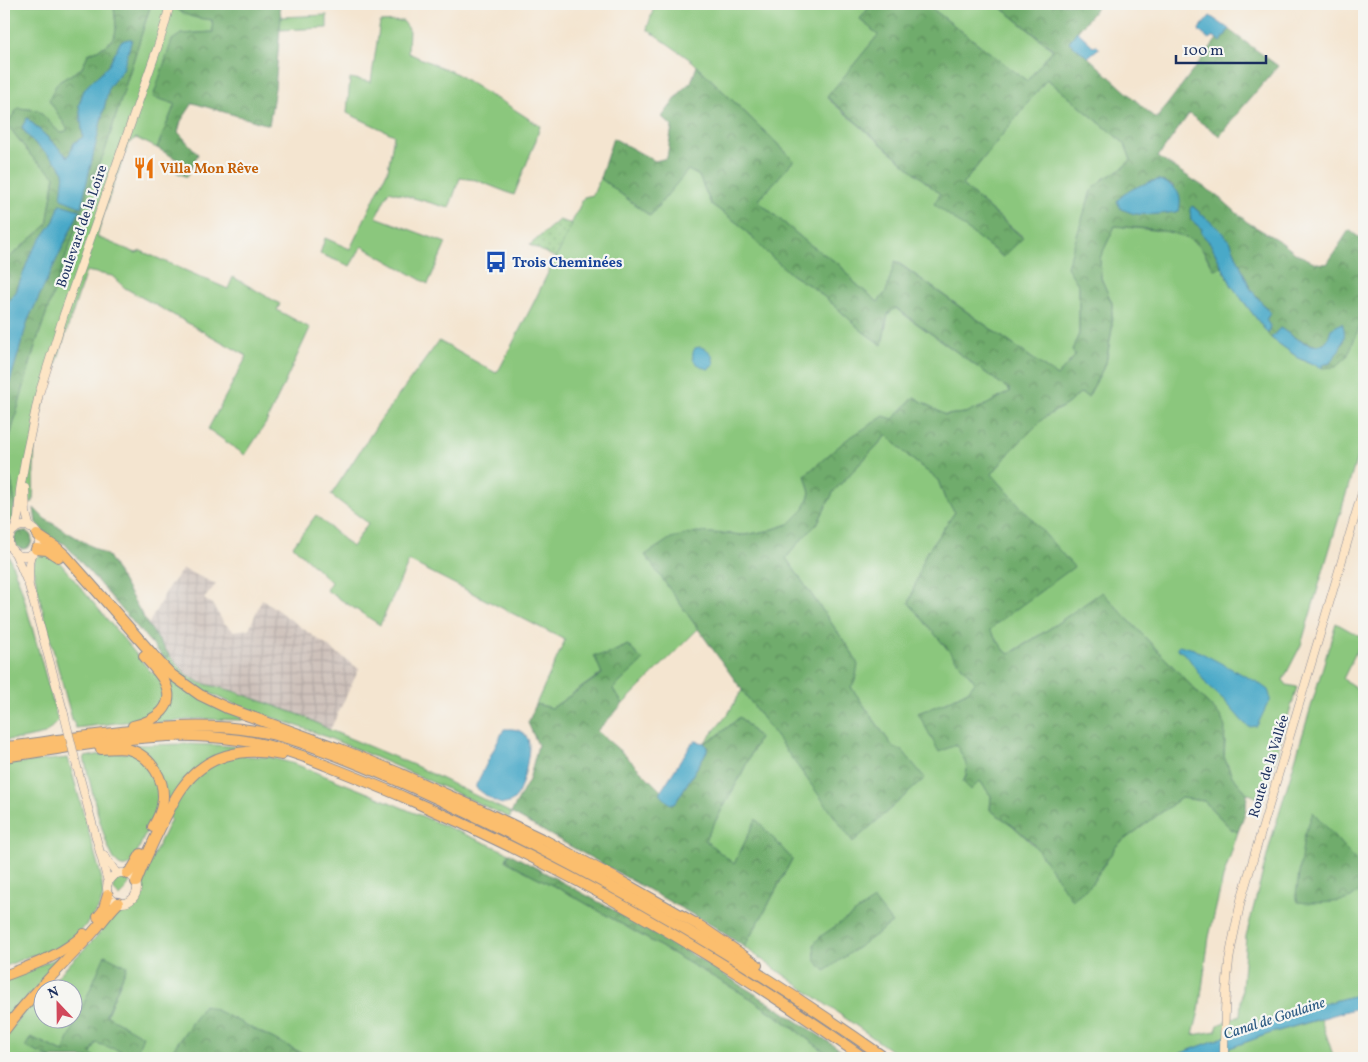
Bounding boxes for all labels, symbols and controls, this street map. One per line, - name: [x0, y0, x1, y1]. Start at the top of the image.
- scale bar: [1176, 32, 1266, 64]
- text: 100 m: [1183, 41, 1223, 62]
- restaurant icon: Villa Mon Rêve: [131, 155, 157, 181]
- place label: Villa Mon Rêve: [160, 160, 259, 179]
- street label: Boulevard de la Loire: [52, 162, 113, 291]
- bus stop icon: Trois Cheminées: [483, 249, 509, 275]
- place label: Trois Cheminées: [512, 254, 622, 273]
- street label: Route de la Vallée: [1245, 712, 1294, 820]
- north arrow: [32, 980, 82, 1030]
- text: N: [45, 983, 62, 1004]
- water label: Canal de Goulaine: [1221, 993, 1329, 1046]

